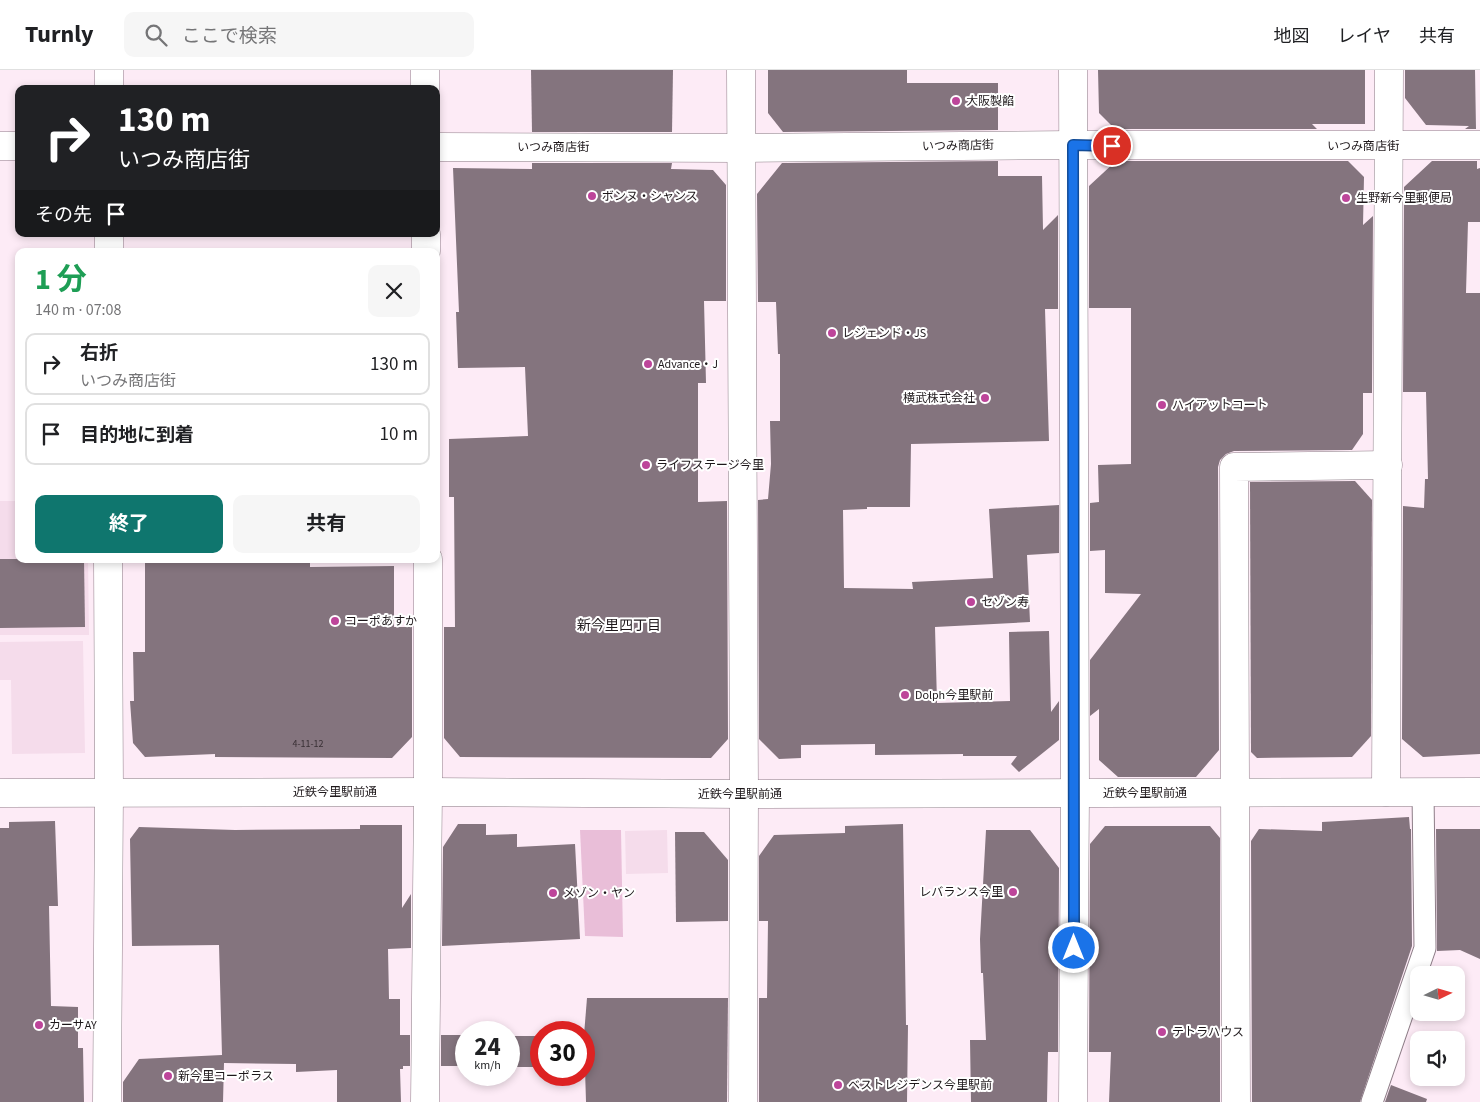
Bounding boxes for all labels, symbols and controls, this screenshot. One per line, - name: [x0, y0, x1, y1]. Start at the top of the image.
- search box: [124, 12, 474, 57]
- text: Turnly: [25, 17, 94, 52]
- icon: search: [142, 21, 170, 49]
- text: ここで検索: [182, 23, 277, 50]
- text: 地図: [1274, 24, 1310, 49]
- text: レイヤ: [1338, 24, 1391, 49]
- text: 共有: [1419, 24, 1455, 49]
- place label: 大阪製餡: [966, 93, 1014, 110]
- text: 130 m: [118, 95, 210, 145]
- marker: 大阪製餡: [950, 95, 962, 107]
- icon: right: [35, 105, 100, 170]
- pin: [1091, 125, 1133, 167]
- icon: arrive: [1098, 132, 1126, 160]
- street label: いつみ商店街: [922, 137, 994, 155]
- street label: いつみ商店街: [1327, 138, 1399, 155]
- street label: いつみ商店街: [517, 139, 589, 156]
- text: いつみ商店街: [118, 144, 250, 176]
- place label: ボンヌ・シャンス: [602, 188, 698, 205]
- marker: ボンヌ・シャンス: [586, 190, 598, 202]
- place label: 生野新今里郵便局: [1356, 190, 1452, 207]
- marker: 生野新今里郵便局: [1340, 192, 1352, 204]
- icon: arrive: [102, 200, 130, 228]
- text: その先: [35, 202, 92, 229]
- text: 1 分: [35, 258, 87, 301]
- button: close: [368, 265, 420, 317]
- text: 140 m · 07:08: [35, 299, 122, 321]
- place label: レジェンド・JS: [842, 325, 926, 342]
- marker: レジェンド・JS: [826, 327, 838, 339]
- text: 右折: [80, 340, 118, 367]
- icon: right: [37, 350, 65, 378]
- text: 130 m: [370, 351, 418, 378]
- place label: Advance・J: [658, 356, 718, 373]
- marker: Advance・J: [642, 358, 654, 370]
- text: いつみ商店街: [80, 370, 176, 392]
- place label: 横武株式会社: [903, 390, 975, 407]
- marker: 横武株式会社: [979, 392, 991, 404]
- place label: ハイアットコート: [1172, 397, 1268, 414]
- marker: ハイアットコート: [1156, 399, 1168, 411]
- icon: arrive: [37, 420, 65, 448]
- text: 10 m: [380, 421, 418, 448]
- text: 目的地に到着: [80, 422, 194, 449]
- place label: ライフステージ今里: [656, 457, 764, 474]
- marker: ライフステージ今里: [640, 459, 652, 471]
- button: 終了: [35, 495, 223, 553]
- button: 共有: [233, 495, 420, 553]
- place label: セゾン寿: [981, 594, 1029, 611]
- marker: セゾン寿: [965, 596, 977, 608]
- place label: コーポあすか: [345, 613, 417, 630]
- marker: コーポあすか: [329, 615, 341, 627]
- district label: 新今里四丁目: [577, 616, 661, 636]
- place label: Dolph今里駅前: [915, 687, 993, 704]
- marker: Dolph今里駅前: [899, 689, 911, 701]
- house number: 4-11-12: [292, 737, 324, 751]
- street label: 近鉄今里駅前通: [293, 784, 377, 801]
- street label: 近鉄今里駅前通: [1103, 785, 1187, 802]
- street label: 近鉄今里駅前通: [698, 786, 782, 803]
- place label: レバランス今里: [919, 884, 1003, 901]
- place label: メゾン・ヤン: [563, 885, 635, 902]
- marker: レバランス今里: [1007, 886, 1019, 898]
- marker: メゾン・ヤン: [547, 887, 559, 899]
- position arrow: [1047, 921, 1099, 973]
- north arrow: [1410, 966, 1465, 1021]
- map controls: [1410, 966, 1465, 1086]
- place label: カーサAY: [49, 1017, 97, 1034]
- marker: カーサAY: [33, 1019, 45, 1031]
- speed limit sign: 30: [530, 1021, 595, 1086]
- place label: テトラハウス: [1172, 1024, 1244, 1041]
- marker: テトラハウス: [1156, 1026, 1168, 1038]
- text: 24: [474, 1029, 501, 1065]
- button: sound: [1410, 1031, 1465, 1086]
- text: km/h: [474, 1057, 501, 1074]
- place label: 新今里コーポラス: [178, 1068, 274, 1085]
- marker: 新今里コーポラス: [162, 1070, 174, 1082]
- place label: ベストレジデンス今里駅前: [848, 1077, 992, 1094]
- marker: ベストレジデンス今里駅前: [832, 1079, 844, 1091]

